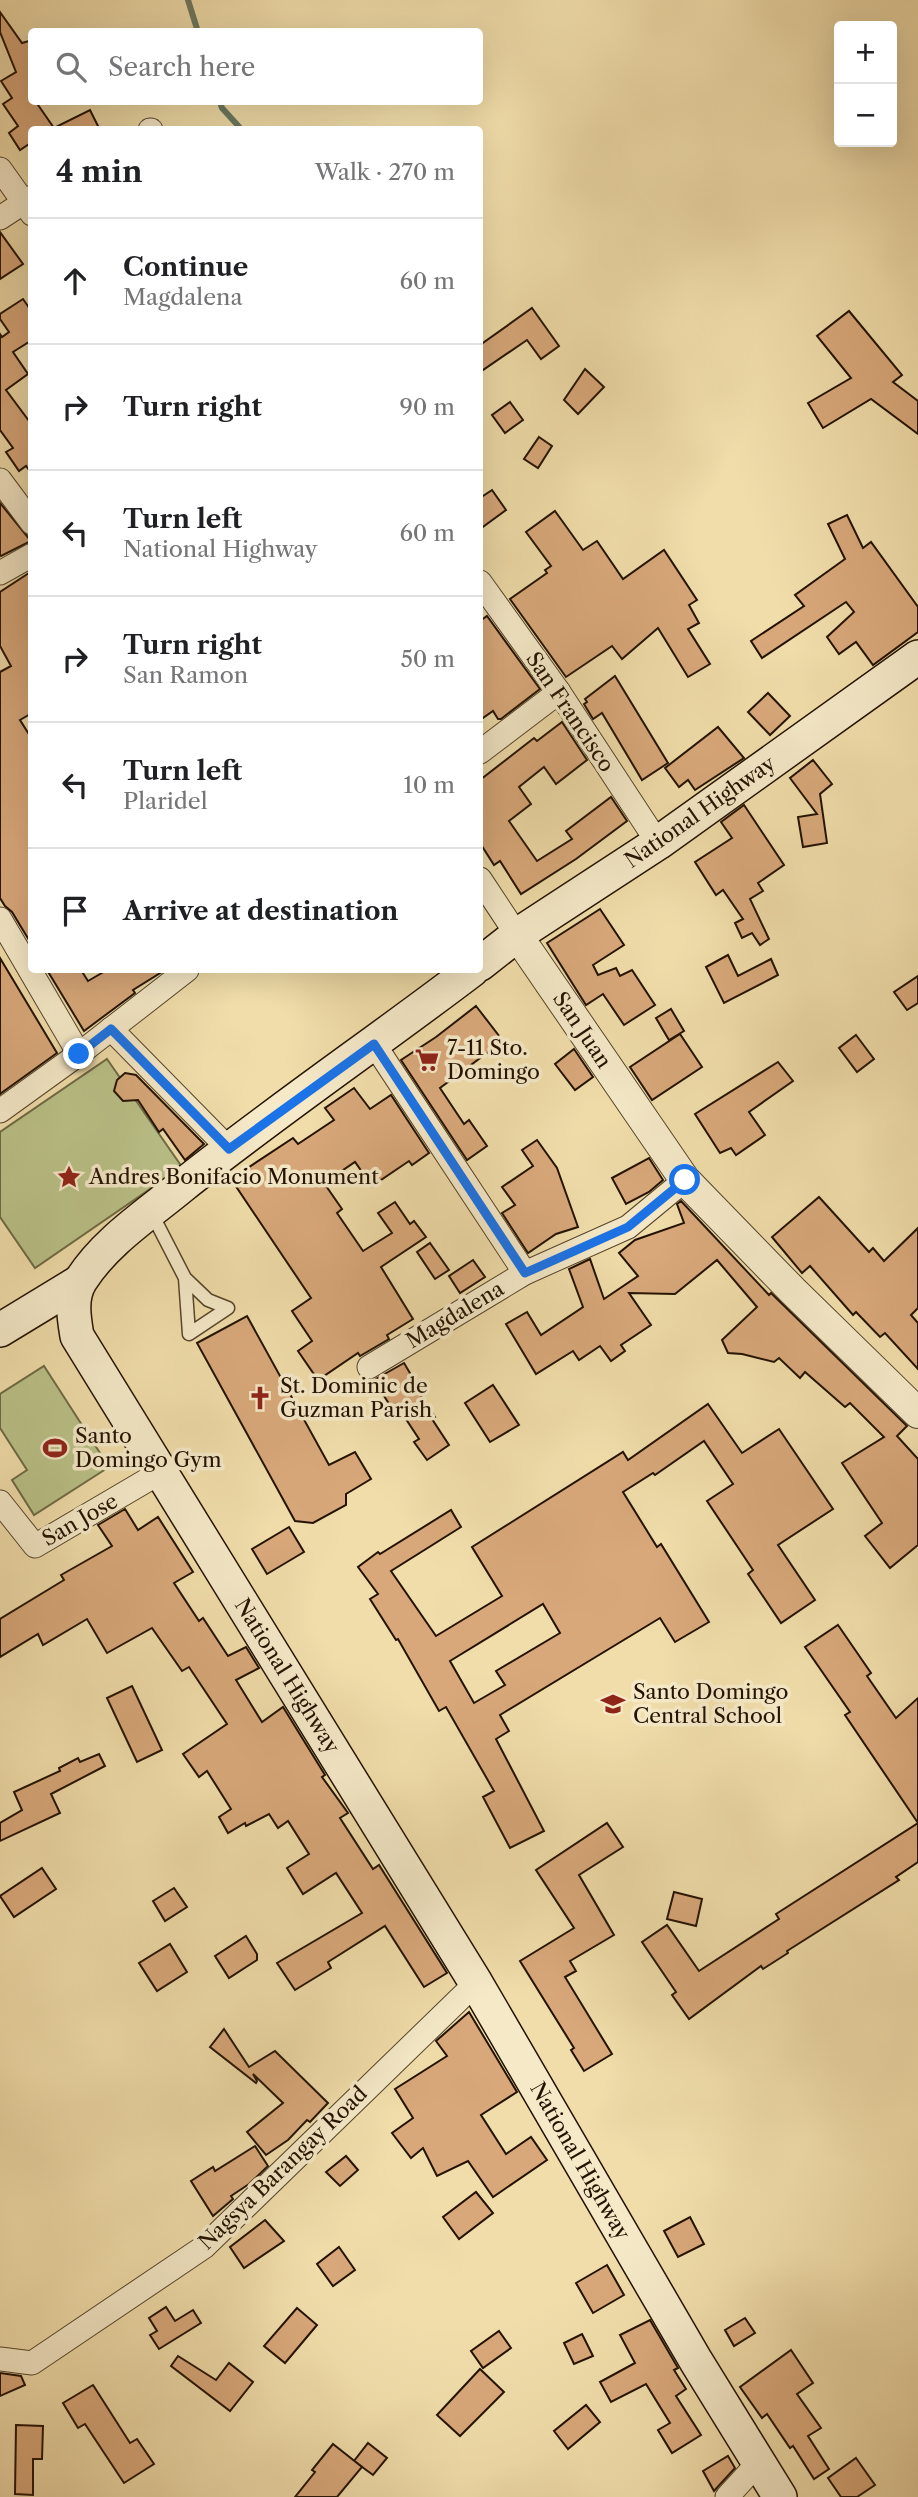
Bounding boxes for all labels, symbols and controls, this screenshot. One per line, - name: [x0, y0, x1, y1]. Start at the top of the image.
- map controls: [834, 21, 897, 147]
- button: +: [834, 21, 897, 84]
- search box: [28, 28, 483, 105]
- icon: search: [52, 48, 90, 86]
- text: Search here: [108, 51, 255, 83]
- button: −: [834, 84, 897, 147]
- text: 4 min: [56, 153, 142, 190]
- text: Walk · 270 m: [315, 158, 455, 186]
- text: Continue: [123, 251, 248, 283]
- icon: ahead: [56, 262, 94, 300]
- text: 60 m: [399, 267, 455, 295]
- text: Magdalena: [123, 283, 243, 311]
- icon: right: [56, 388, 94, 426]
- text: Turn right: [123, 391, 262, 423]
- text: 90 m: [399, 393, 455, 421]
- text: Turn left: [123, 503, 242, 535]
- icon: left: [56, 514, 94, 552]
- text: 60 m: [399, 519, 455, 547]
- text: National Highway: [123, 535, 318, 563]
- text: Turn right: [123, 629, 262, 661]
- icon: right: [56, 640, 94, 678]
- text: 50 m: [400, 645, 455, 673]
- street label: San Francisco: [521, 647, 620, 776]
- text: San Ramon: [123, 661, 248, 689]
- street label: National Highway: [620, 750, 780, 873]
- text: Turn left: [123, 755, 242, 787]
- icon: left: [56, 766, 94, 804]
- text: 10 m: [403, 771, 455, 799]
- text: Plaridel: [123, 787, 208, 815]
- icon: arrive: [56, 892, 94, 930]
- text: Arrive at destination: [123, 895, 398, 927]
- street label: San Juan: [548, 987, 617, 1073]
- place label: 7-11 Sto. Domingo: [447, 1035, 540, 1084]
- route end: [63, 1038, 94, 1069]
- supermarket icon: 7-11 Sto. Domingo: [413, 1046, 441, 1074]
- place icon: Andres Bonifacio Monument: [55, 1163, 83, 1191]
- place label: Andres Bonifacio Monument: [88, 1164, 379, 1189]
- route start: [669, 1164, 700, 1195]
- street label: Magdalena: [402, 1275, 509, 1353]
- place label: St. Dominic de Guzman Parish: [280, 1373, 432, 1422]
- church icon: St. Dominic de Guzman Parish: [246, 1384, 274, 1412]
- place label: Santo Domingo Gym: [75, 1423, 222, 1472]
- sports icon: Santo Domingo Gym: [41, 1434, 69, 1462]
- street label: San Jose: [37, 1488, 122, 1551]
- street label: National Highway: [230, 1594, 345, 1758]
- place label: Santo Domingo Central School: [633, 1679, 788, 1728]
- school or university icon: Santo Domingo Central School: [599, 1690, 627, 1718]
- street label: National Highway: [525, 2078, 636, 2244]
- street label: Nagsya Barangay Road: [193, 2081, 372, 2255]

